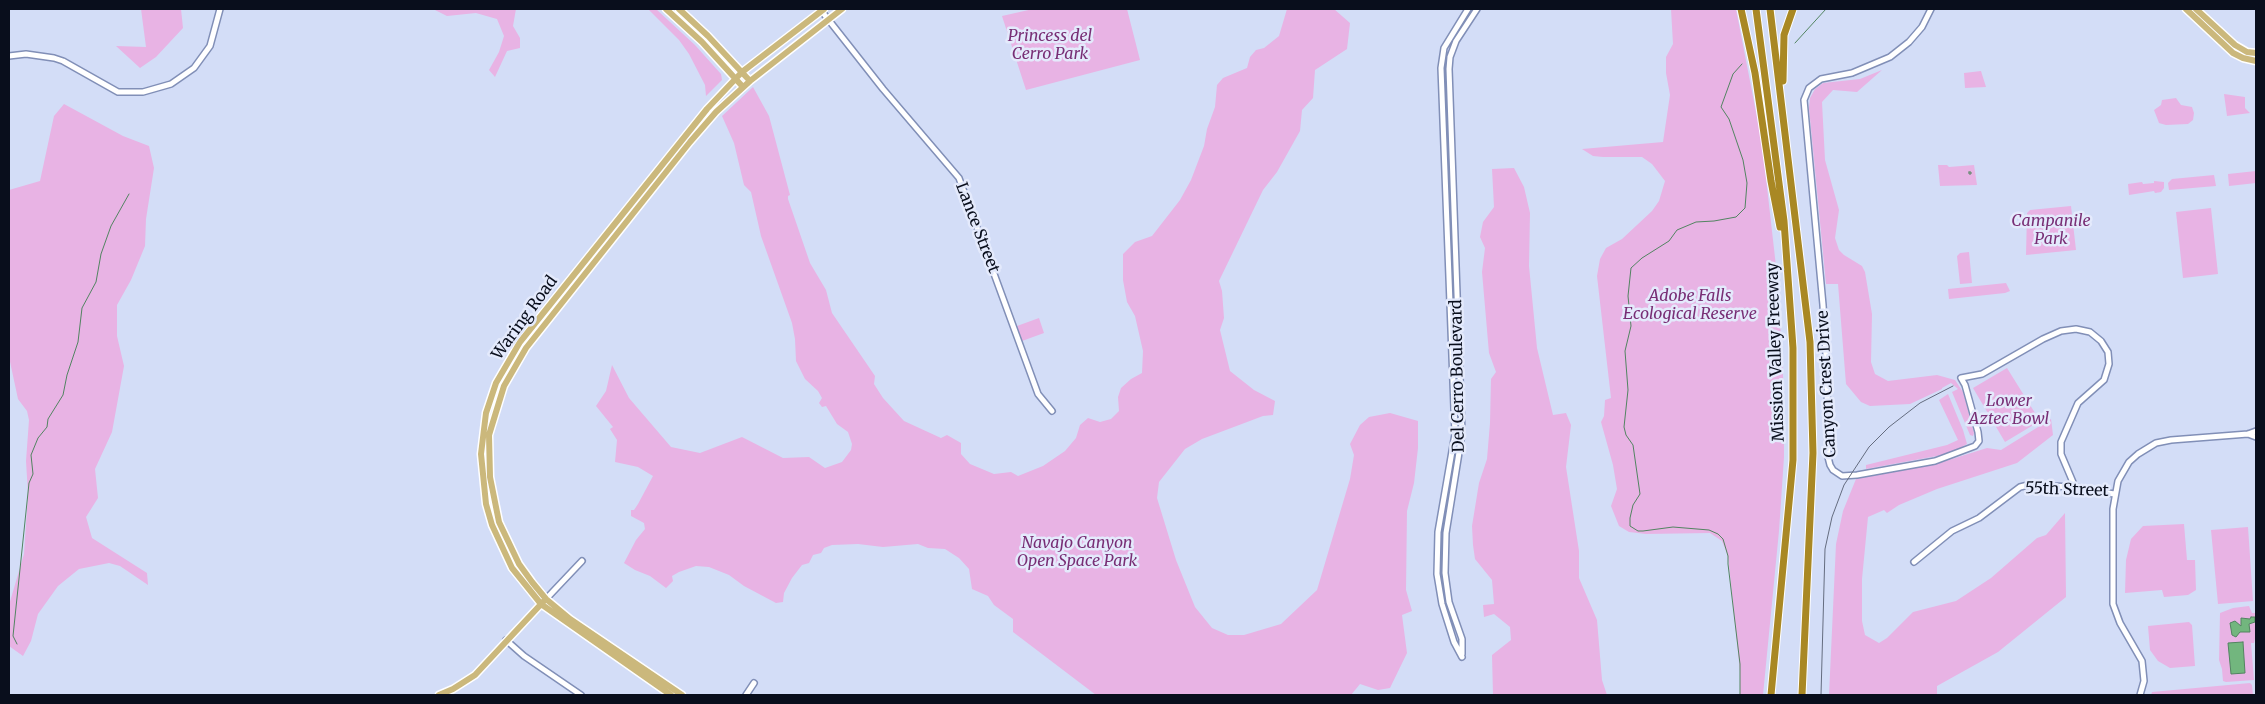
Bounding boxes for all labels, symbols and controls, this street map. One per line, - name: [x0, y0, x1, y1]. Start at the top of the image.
- park label: Princess del Cerro Park: [1008, 26, 1092, 64]
- street label: Lance Street: [951, 180, 1003, 276]
- park label: Campanile Park: [2011, 211, 2091, 249]
- street label: Mission Valley Freeway: [1763, 262, 1789, 442]
- street label: Waring Road: [488, 272, 562, 364]
- park label: Adobe Falls Ecological Reserve: [1623, 286, 1757, 324]
- street label: Del Cerro Boulevard: [1447, 299, 1469, 453]
- street label: Canyon Crest Drive: [1814, 310, 1840, 458]
- park label: Lower Aztec Bowl: [1969, 391, 2049, 429]
- street label: 55th Street: [2025, 479, 2109, 501]
- park label: Navajo Canyon Open Space Park: [1017, 533, 1137, 571]

